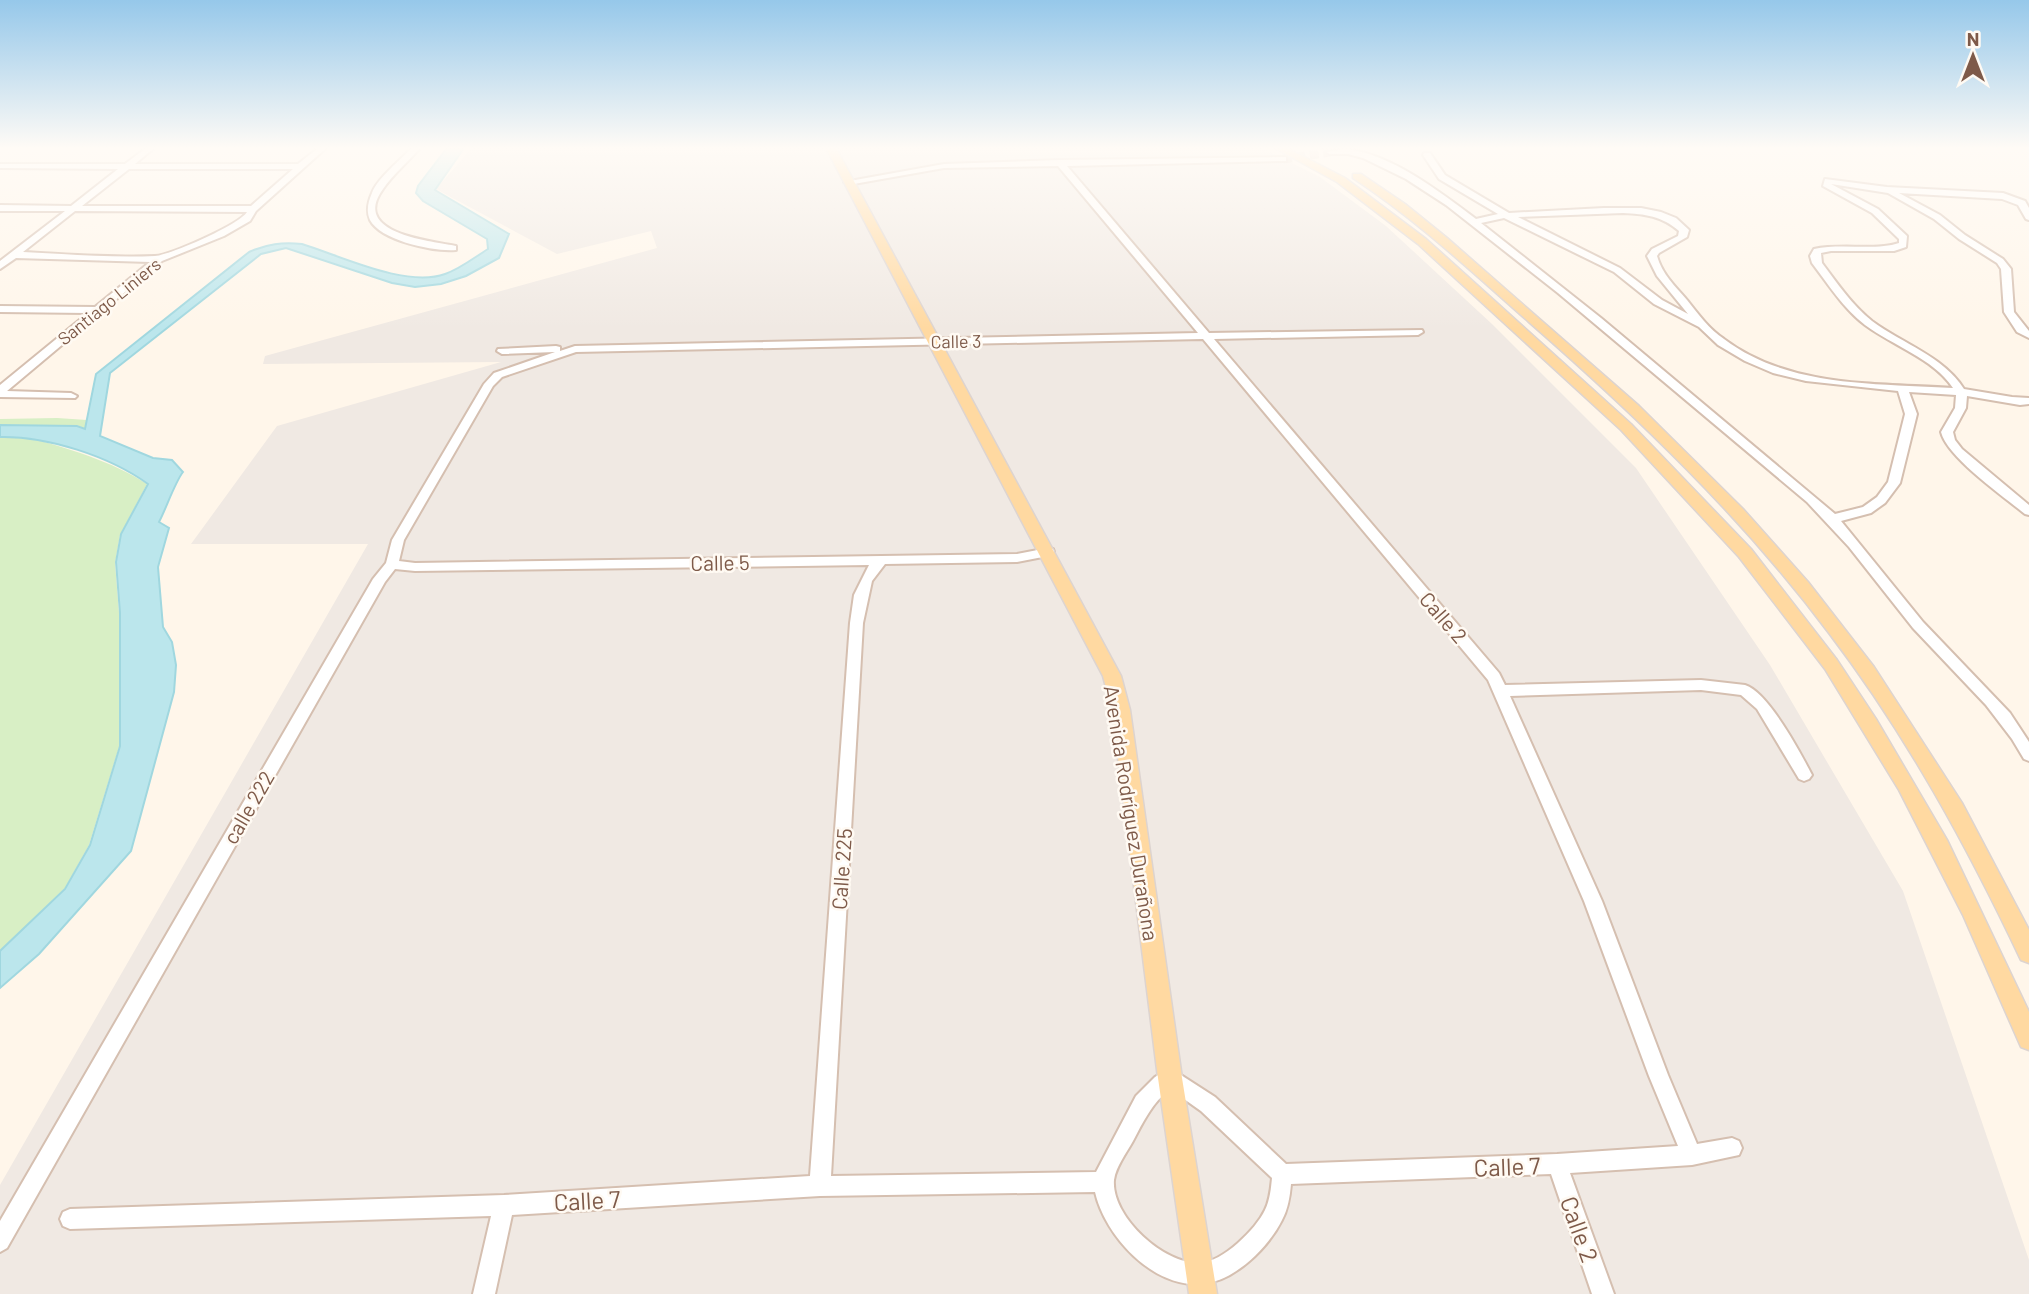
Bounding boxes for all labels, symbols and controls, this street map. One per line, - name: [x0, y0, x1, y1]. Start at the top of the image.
- north arrow: [1938, 21, 2008, 91]
- text: N: [1967, 27, 1979, 50]
- street label: Santiago Liniers: [53, 253, 165, 349]
- street label: Calle 3: [930, 330, 982, 352]
- street label: Calle 5: [690, 549, 750, 575]
- street label: Calle 2: [1415, 586, 1473, 648]
- street label: Avenida Rodríguez Durañona: [1099, 684, 1165, 942]
- street label: calle 222: [217, 766, 279, 848]
- street label: Calle 225: [826, 827, 856, 911]
- street label: Calle 7: [1473, 1150, 1541, 1182]
- street label: Calle 7: [553, 1184, 621, 1216]
- street label: Calle 2: [1555, 1192, 1605, 1266]

